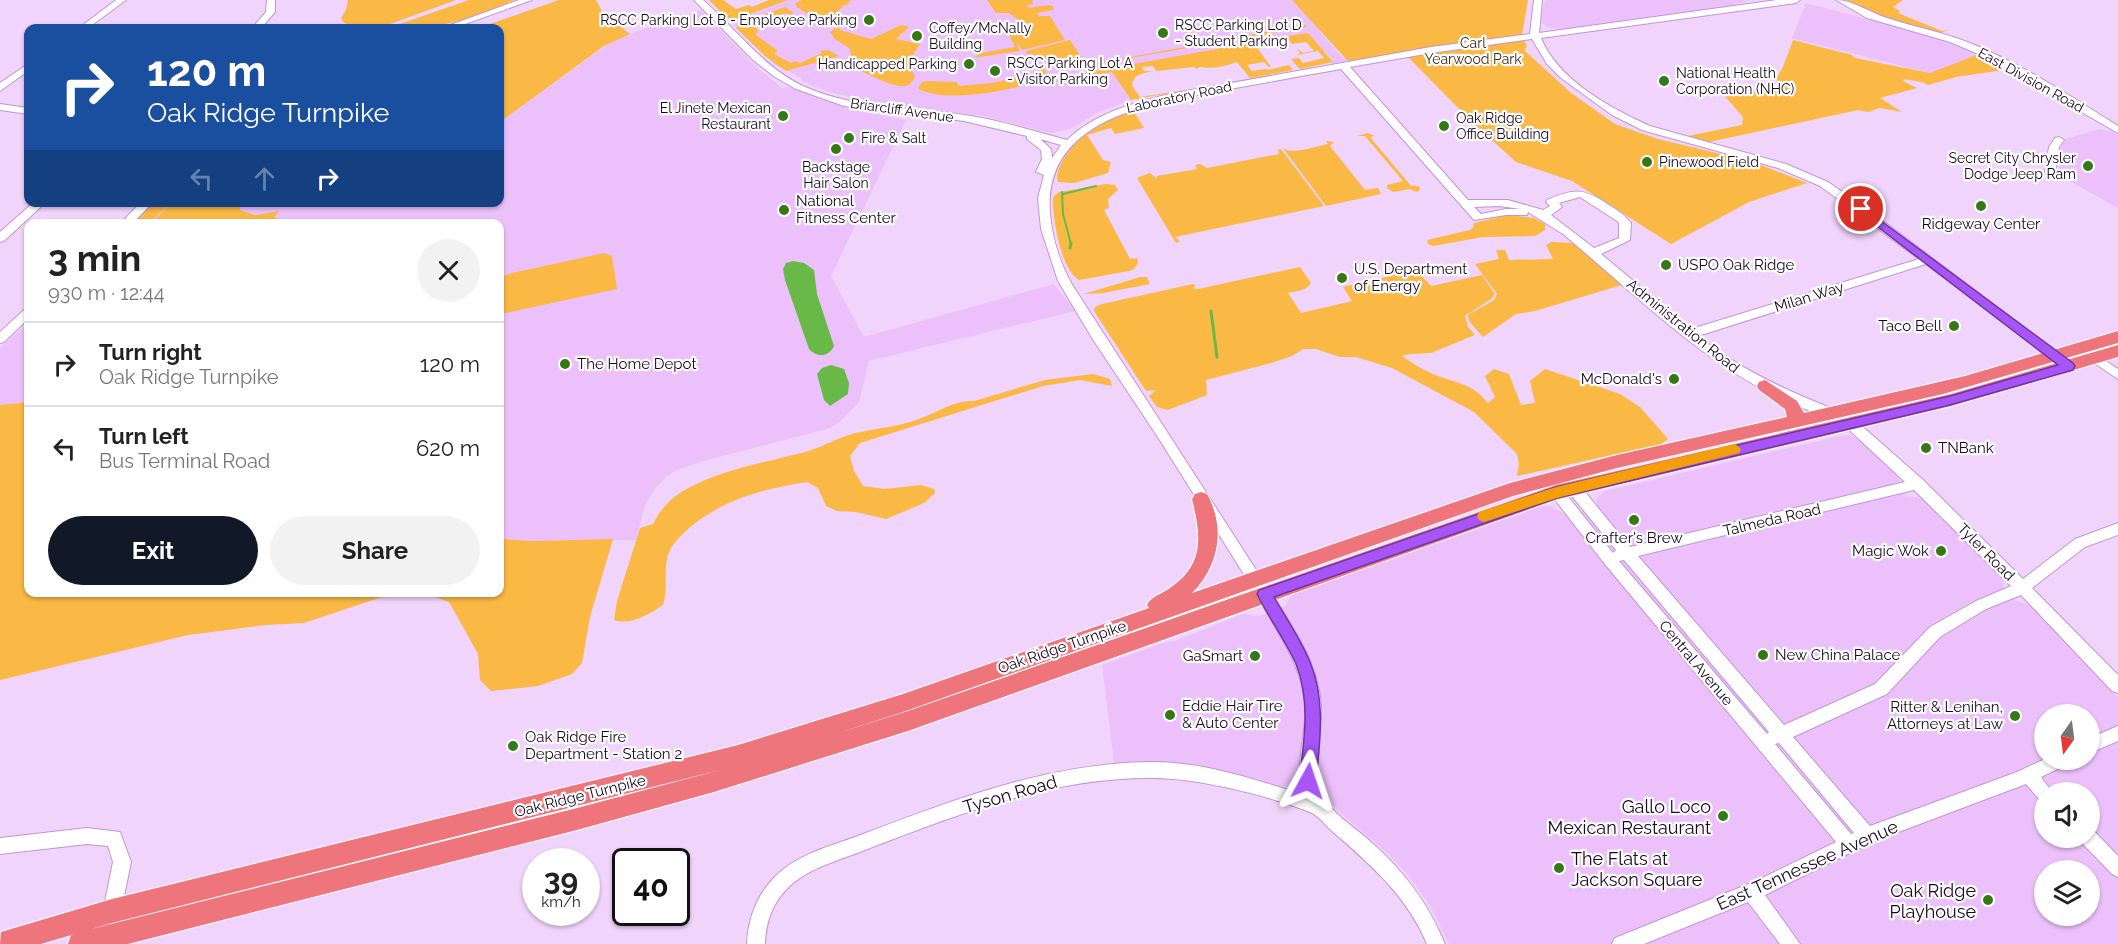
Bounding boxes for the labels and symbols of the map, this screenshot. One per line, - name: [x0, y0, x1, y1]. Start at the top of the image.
- place label: RSCC Parking Lot B - Employee Parking: [600, 12, 857, 28]
- marker: RSCC Parking Lot B - Employee Parking: [862, 13, 876, 27]
- place label: RSCC Parking Lot D - Student Parking: [1175, 17, 1302, 49]
- place label: Coffey/McNally Building: [929, 20, 1032, 52]
- marker: RSCC Parking Lot D - Student Parking: [1156, 26, 1170, 40]
- marker: Coffey/McNally Building: [910, 29, 924, 43]
- park label: Carl Yearwood Park: [1424, 35, 1522, 67]
- street label: East Division Road: [1975, 44, 2087, 116]
- place label: RSCC Parking Lot A - Visitor Parking: [1007, 55, 1133, 87]
- place label: Handicapped Parking: [818, 56, 957, 72]
- marker: Handicapped Parking: [962, 57, 976, 71]
- marker: RSCC Parking Lot A - Visitor Parking: [988, 64, 1002, 78]
- place label: National Health Corporation (NHC): [1676, 65, 1795, 97]
- marker: National Health Corporation (NHC): [1657, 74, 1671, 88]
- street label: Laboratory Road: [1125, 78, 1233, 116]
- street label: Briarcliff Avenue: [849, 95, 955, 125]
- place label: El Jinete Mexican Restaurant: [660, 100, 771, 132]
- marker: El Jinete Mexican Restaurant: [776, 109, 790, 123]
- place label: Oak Ridge Office Building: [1456, 110, 1549, 142]
- marker: Oak Ridge Office Building: [1437, 119, 1451, 133]
- place label: Fire & Salt: [861, 130, 927, 146]
- marker: Fire & Salt: [842, 131, 856, 145]
- marker: Backstage Hair Salon: [829, 142, 843, 156]
- place label: Secret City Chrysler Dodge Jeep Ram: [1949, 150, 2076, 182]
- place label: Pinewood Field: [1659, 154, 1759, 170]
- marker: Pinewood Field: [1640, 155, 1654, 169]
- place label: Backstage Hair Salon: [802, 159, 870, 191]
- marker: Secret City Chrysler Dodge Jeep Ram: [2081, 159, 2095, 173]
- pin: [1835, 183, 1886, 234]
- place label: National Fitness Center: [796, 192, 896, 227]
- marker: Ridgeway Center: [1974, 199, 1988, 213]
- marker: National Fitness Center: [777, 203, 791, 217]
- place label: Ridgeway Center: [1922, 215, 2041, 233]
- place label: USPO Oak Ridge: [1678, 256, 1795, 274]
- marker: USPO Oak Ridge: [1659, 258, 1673, 272]
- place label: U.S. Department of Energy: [1354, 260, 1467, 295]
- marker: U.S. Department of Energy: [1335, 271, 1349, 285]
- street label: Administration Road: [1623, 275, 1743, 377]
- street label: Milan Way: [1772, 278, 1846, 316]
- place label: Taco Bell: [1878, 317, 1943, 335]
- marker: Taco Bell: [1947, 319, 1961, 333]
- place label: The Home Depot: [577, 355, 696, 373]
- marker: The Home Depot: [558, 357, 572, 371]
- place label: McDonald's: [1581, 370, 1662, 388]
- marker: McDonald's: [1667, 372, 1681, 386]
- place label: TNBank: [1938, 439, 1994, 457]
- marker: TNBank: [1919, 441, 1933, 455]
- street label: Talmeda Road: [1721, 500, 1823, 540]
- marker: Crafter's Brew: [1627, 513, 1641, 527]
- street label: Tyler Road: [1954, 520, 2018, 584]
- place label: Crafter's Brew: [1585, 529, 1683, 547]
- place label: Magic Wok: [1852, 542, 1929, 560]
- marker: Magic Wok: [1934, 544, 1948, 558]
- street label: Oak Ridge Turnpike: [995, 617, 1129, 677]
- street label: Central Avenue: [1655, 617, 1737, 709]
- place label: New China Palace: [1775, 646, 1901, 664]
- place label: GaSmart: [1183, 647, 1243, 665]
- marker: New China Palace: [1756, 648, 1770, 662]
- marker: GaSmart: [1248, 649, 1262, 663]
- place label: Eddie Hair Tire & Auto Center: [1182, 697, 1283, 732]
- place label: Ritter & Lenihan, Attorneys at Law: [1887, 698, 2003, 733]
- north arrow: [2034, 704, 2100, 770]
- marker: Eddie Hair Tire & Auto Center: [1163, 708, 1177, 722]
- marker: Ritter & Lenihan, Attorneys at Law: [2008, 709, 2022, 723]
- place label: Oak Ridge Fire Department - Station 2: [525, 728, 682, 763]
- marker: Oak Ridge Fire Department - Station 2: [506, 739, 520, 753]
- position arrow: [1276, 749, 1340, 813]
- street label: Oak Ridge Turnpike: [513, 771, 648, 821]
- street label: Tyson Road: [961, 771, 1059, 817]
- place label: Gallo Loco Mexican Restaurant: [1548, 796, 1711, 838]
- marker: Gallo Loco Mexican Restaurant: [1716, 809, 1730, 823]
- street label: East Tennessee Avenue: [1713, 815, 1901, 915]
- speed limit sign: 40: [612, 848, 690, 926]
- place label: The Flats at Jackson Square: [1571, 848, 1703, 890]
- marker: The Flats at Jackson Square: [1552, 861, 1566, 875]
- place label: Oak Ridge Playhouse: [1889, 880, 1976, 922]
- marker: Oak Ridge Playhouse: [1981, 893, 1995, 907]

